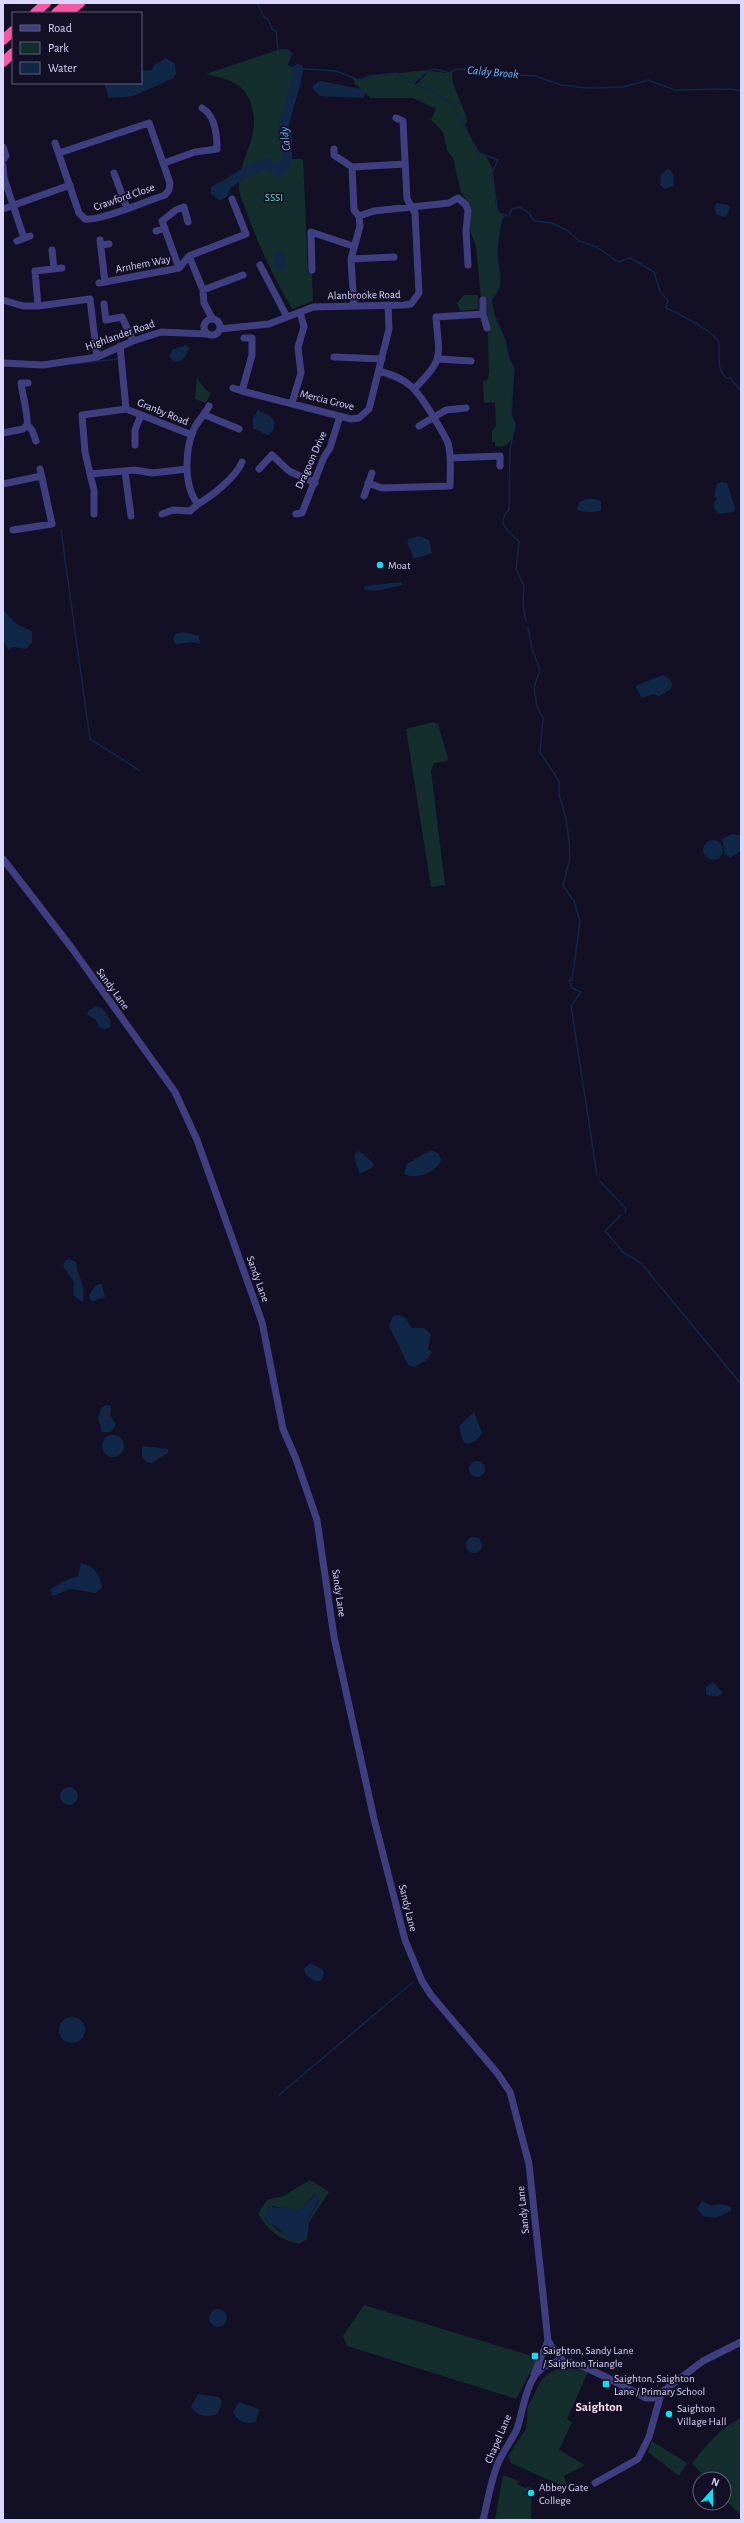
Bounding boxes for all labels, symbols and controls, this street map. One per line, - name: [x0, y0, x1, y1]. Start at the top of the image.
- legend: [12, 12, 142, 84]
- text: Road: [48, 22, 72, 34]
- text: Park: [48, 42, 69, 54]
- text: Water: [48, 62, 77, 74]
- water label: Caldy Brook: [467, 64, 520, 80]
- water label: Caldy: [278, 126, 292, 152]
- street label: Crawford Close: [92, 181, 156, 213]
- park label: SSSI: [265, 192, 283, 203]
- street label: Arnhem Way: [115, 253, 172, 275]
- street label: Alanbrooke Road: [327, 289, 401, 301]
- street label: Highlander Road: [84, 318, 156, 352]
- street label: Mercia Grove: [299, 388, 355, 412]
- street label: Granby Road: [136, 397, 191, 427]
- street label: Dragoon Drive: [293, 429, 329, 491]
- marker: Moat: [375, 560, 385, 570]
- place label: Moat: [388, 560, 411, 571]
- street label: Sandy Lane: [94, 966, 132, 1012]
- street label: Sandy Lane: [245, 1255, 271, 1303]
- street label: Sandy Lane: [330, 1568, 348, 1618]
- street label: Sandy Lane: [397, 1883, 419, 1933]
- street label: Sandy Lane: [515, 2185, 531, 2235]
- place label: Saighton, Sandy Lane / Saighton Triangle: [543, 2345, 634, 2369]
- marker: Saighton, Sandy Lane / Saighton Triangle: [530, 2351, 540, 2361]
- place label: Saighton, Saighton Lane / Primary School: [614, 2373, 705, 2397]
- marker: Saighton, Saighton Lane / Primary School: [601, 2379, 611, 2389]
- district label: Saighton: [576, 2401, 623, 2414]
- place label: Saighton Village Hall: [677, 2403, 726, 2427]
- marker: Saighton Village Hall: [664, 2409, 674, 2419]
- street label: Chapel Lane: [483, 2413, 513, 2465]
- north arrow: [692, 2471, 732, 2511]
- text: N: [710, 2476, 721, 2489]
- place label: Abbey Gate College: [539, 2482, 588, 2506]
- marker: Abbey Gate College: [526, 2488, 536, 2498]

